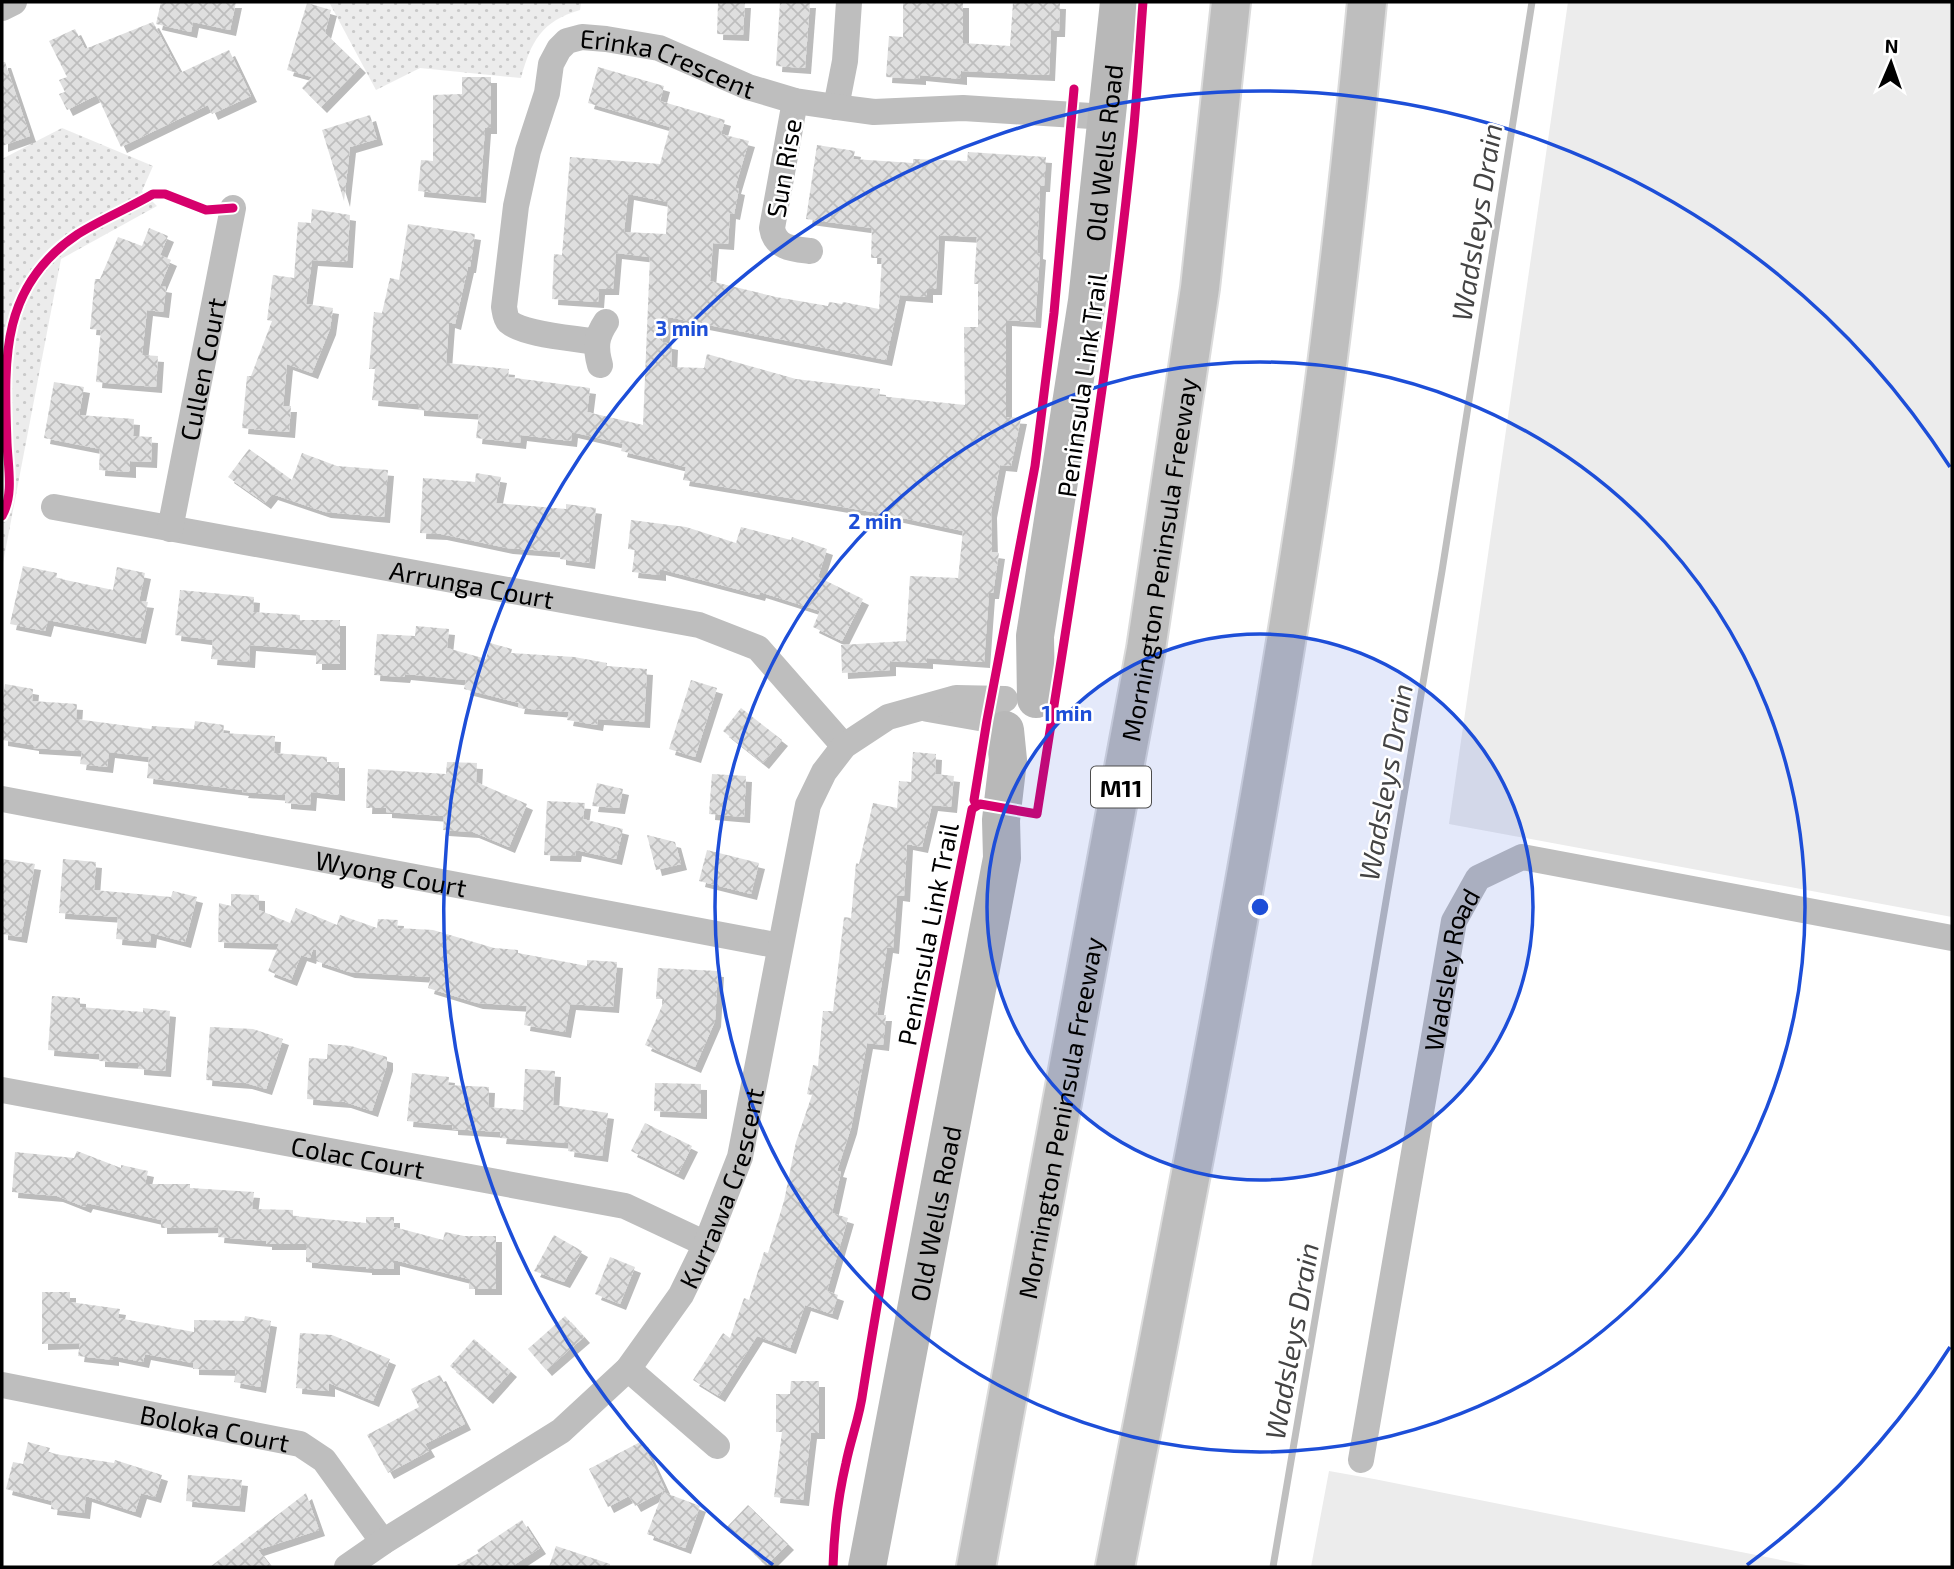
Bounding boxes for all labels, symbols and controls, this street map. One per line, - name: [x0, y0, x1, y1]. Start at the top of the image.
- street label: Erinka Crescent: [579, 21, 759, 104]
- north arrow: [1856, 28, 1926, 98]
- text: N: [1884, 34, 1899, 57]
- street label: Old Wells Road: [1078, 63, 1128, 243]
- street label: Sun Rise: [759, 116, 807, 220]
- water label: Wadsleys Drain: [1444, 121, 1508, 323]
- street label: Peninsula Link Trail: [1050, 271, 1112, 499]
- street label: Cullen Court: [172, 295, 231, 443]
- text: 3 min: [655, 315, 709, 340]
- street label: Mornington Peninsula Freeway: [1114, 375, 1202, 744]
- text: 2 min: [848, 508, 902, 533]
- street label: Arrunga Court: [387, 553, 557, 614]
- water label: Wadsleys Drain: [1351, 681, 1419, 883]
- text: 1 min: [1042, 700, 1092, 725]
- road number: M11: [1091, 766, 1151, 808]
- street label: Peninsula Link Trail: [890, 820, 964, 1048]
- street label: Wyong Court: [313, 843, 469, 902]
- street label: Wadsley Road: [1416, 882, 1485, 1053]
- centre of rings: [1248, 895, 1272, 919]
- street label: Mornington Peninsula Freeway: [1011, 934, 1108, 1301]
- street label: Kurrawa Crescent: [671, 1085, 769, 1293]
- street label: Old Wells Road: [902, 1123, 966, 1304]
- street label: Colac Court: [289, 1129, 427, 1184]
- water label: Wadsleys Drain: [1257, 1240, 1325, 1442]
- street label: Boloka Court: [138, 1397, 292, 1457]

